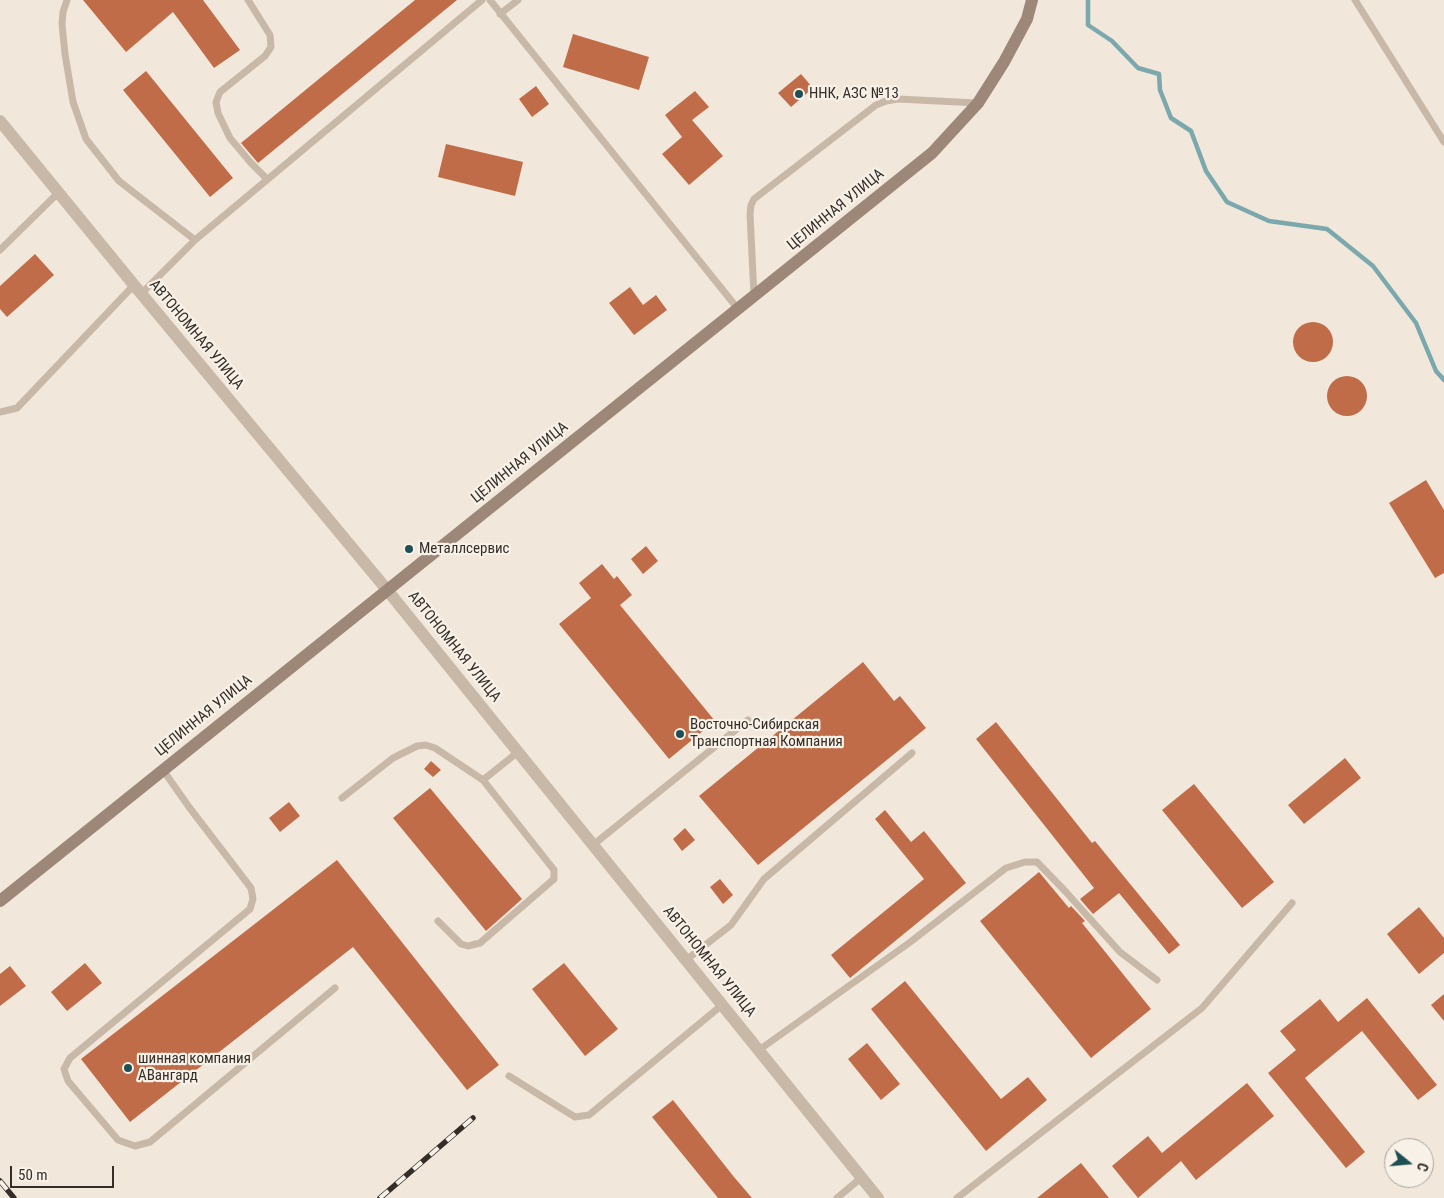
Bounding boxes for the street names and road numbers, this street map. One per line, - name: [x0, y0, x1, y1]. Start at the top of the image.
- street label: ЦЕЛИННАЯ УЛИЦА: [784, 165, 888, 255]
- street label: АВТОНОМНАЯ УЛИЦА: [145, 277, 247, 393]
- street label: ЦЕЛИННАЯ УЛИЦА: [468, 418, 572, 508]
- street label: АВТОНОМНАЯ УЛИЦА: [404, 588, 504, 706]
- street label: ЦЕЛИННАЯ УЛИЦА: [152, 671, 256, 761]
- street label: АВТОНОМНАЯ УЛИЦА: [659, 903, 759, 1021]

